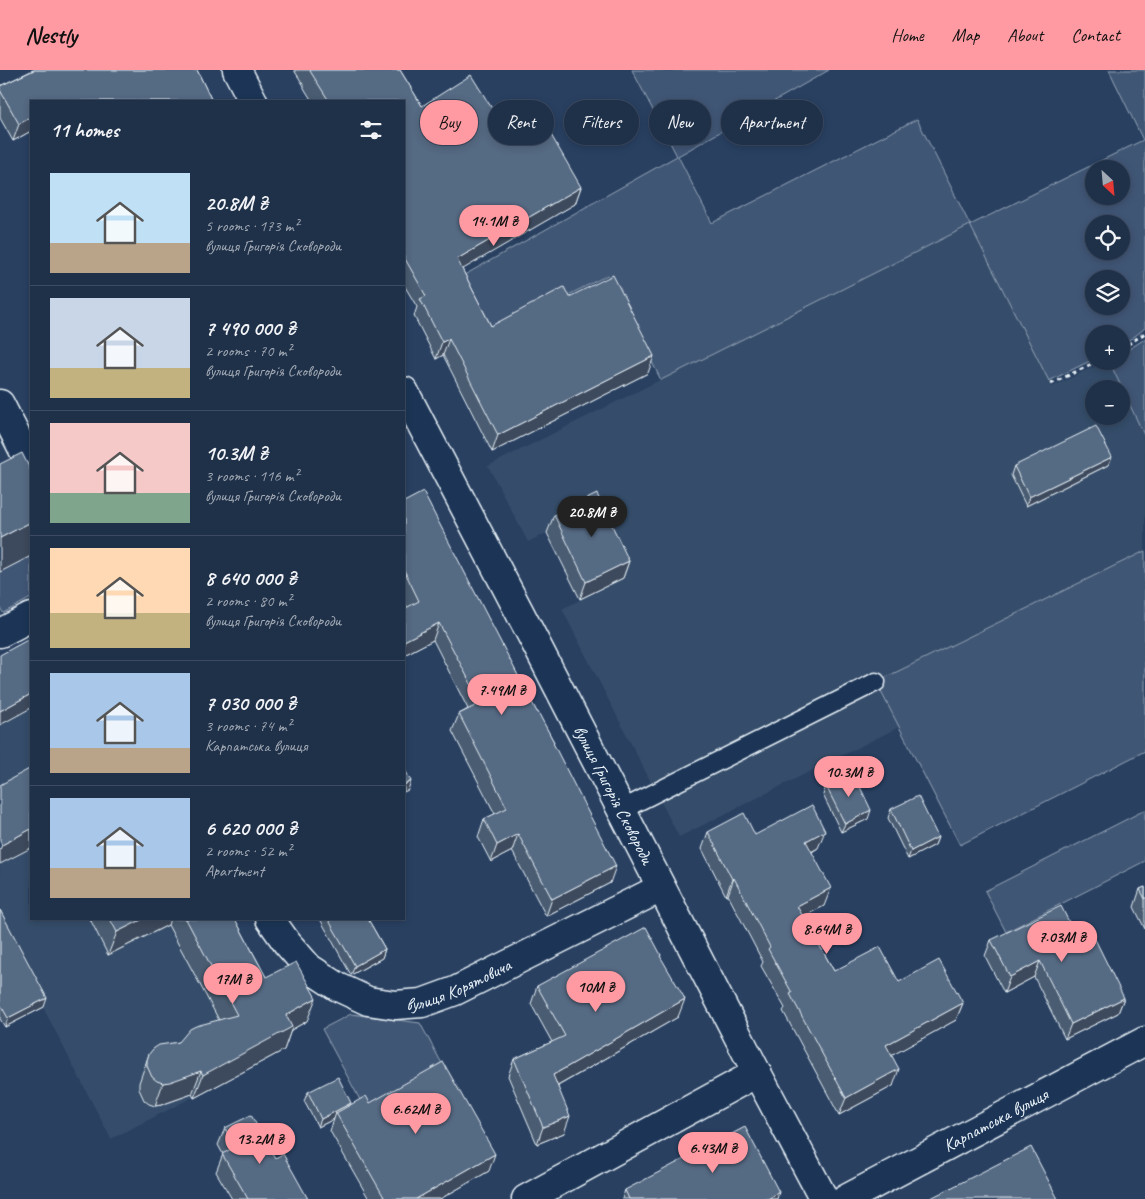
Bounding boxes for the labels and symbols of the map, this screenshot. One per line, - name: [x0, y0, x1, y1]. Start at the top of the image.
- north arrow: [1085, 160, 1130, 205]
- pin: 14.1M ₴: [448, 204, 540, 247]
- pin: 20.8M ₴: [546, 496, 638, 538]
- pin: 7.49M ₴: [456, 674, 548, 716]
- street label: вулиця Григорія Сковороди: [569, 722, 659, 869]
- pin: 10.3M ₴: [803, 756, 895, 798]
- pin: 8.64M ₴: [781, 912, 873, 955]
- pin: 7.03M ₴: [1016, 920, 1108, 963]
- street label: вулиця Корятовича: [405, 953, 516, 1015]
- pin: 17M ₴: [198, 962, 268, 1005]
- pin: 10M ₴: [561, 970, 631, 1013]
- street label: Карпатська вулиця: [939, 1082, 1053, 1157]
- pin: 6.62M ₴: [370, 1092, 462, 1135]
- pin: 13.2M ₴: [214, 1122, 306, 1165]
- pin: 6.43M ₴: [667, 1132, 759, 1174]

